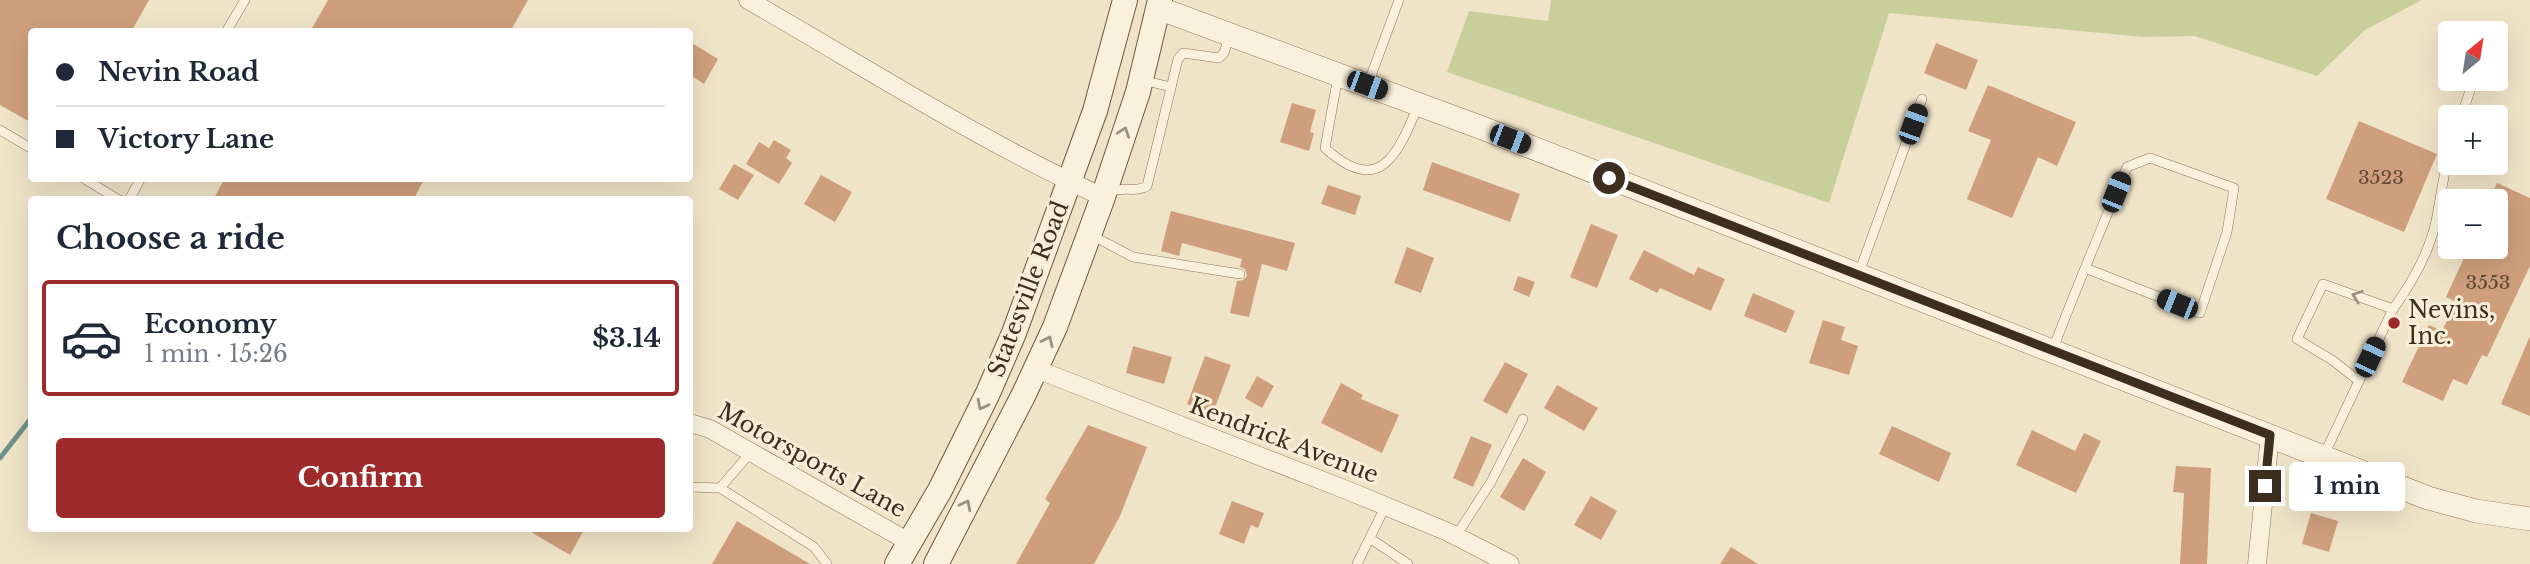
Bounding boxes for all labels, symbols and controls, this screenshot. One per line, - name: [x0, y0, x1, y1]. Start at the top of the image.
- north arrow: [2438, 21, 2508, 91]
- map controls: [2438, 21, 2508, 259]
- text: Nevin Road: [98, 56, 259, 88]
- car: [1344, 68, 1391, 102]
- car: [1896, 101, 1931, 147]
- button: +: [2438, 105, 2508, 175]
- car: [1487, 122, 1534, 156]
- text: Victory Lane: [98, 123, 274, 155]
- one-way arrow: [1116, 126, 1131, 138]
- route start: [1593, 162, 1625, 194]
- house number: 3523: [2358, 166, 2404, 189]
- car: [2099, 169, 2134, 215]
- button: −: [2438, 189, 2508, 259]
- street label: Statesville Road: [982, 197, 1074, 381]
- text: Choose a ride: [56, 218, 285, 258]
- house number: 3553: [2466, 271, 2511, 294]
- car: [2154, 286, 2201, 322]
- one-way arrow: [2351, 290, 2363, 304]
- place label: Nevins, Inc.: [2408, 296, 2495, 350]
- icon: car: [60, 307, 123, 370]
- text: Economy: [144, 308, 277, 340]
- marker: Nevins, Inc.: [2386, 315, 2402, 331]
- text: $3.14: [592, 322, 661, 354]
- car: [2352, 334, 2389, 380]
- one-way arrow: [1040, 336, 1054, 348]
- text: 1 min · 15:26: [144, 340, 288, 368]
- street label: Kendrick Avenue: [1186, 391, 1382, 489]
- street label: Motorsports Lane: [713, 397, 911, 523]
- one-way arrow: [977, 398, 991, 410]
- button: Confirm: [56, 438, 665, 518]
- callout: 1 min: [2290, 462, 2405, 510]
- route end: [2249, 470, 2281, 502]
- text: 1 min: [2314, 472, 2380, 500]
- one-way arrow: [958, 500, 972, 512]

